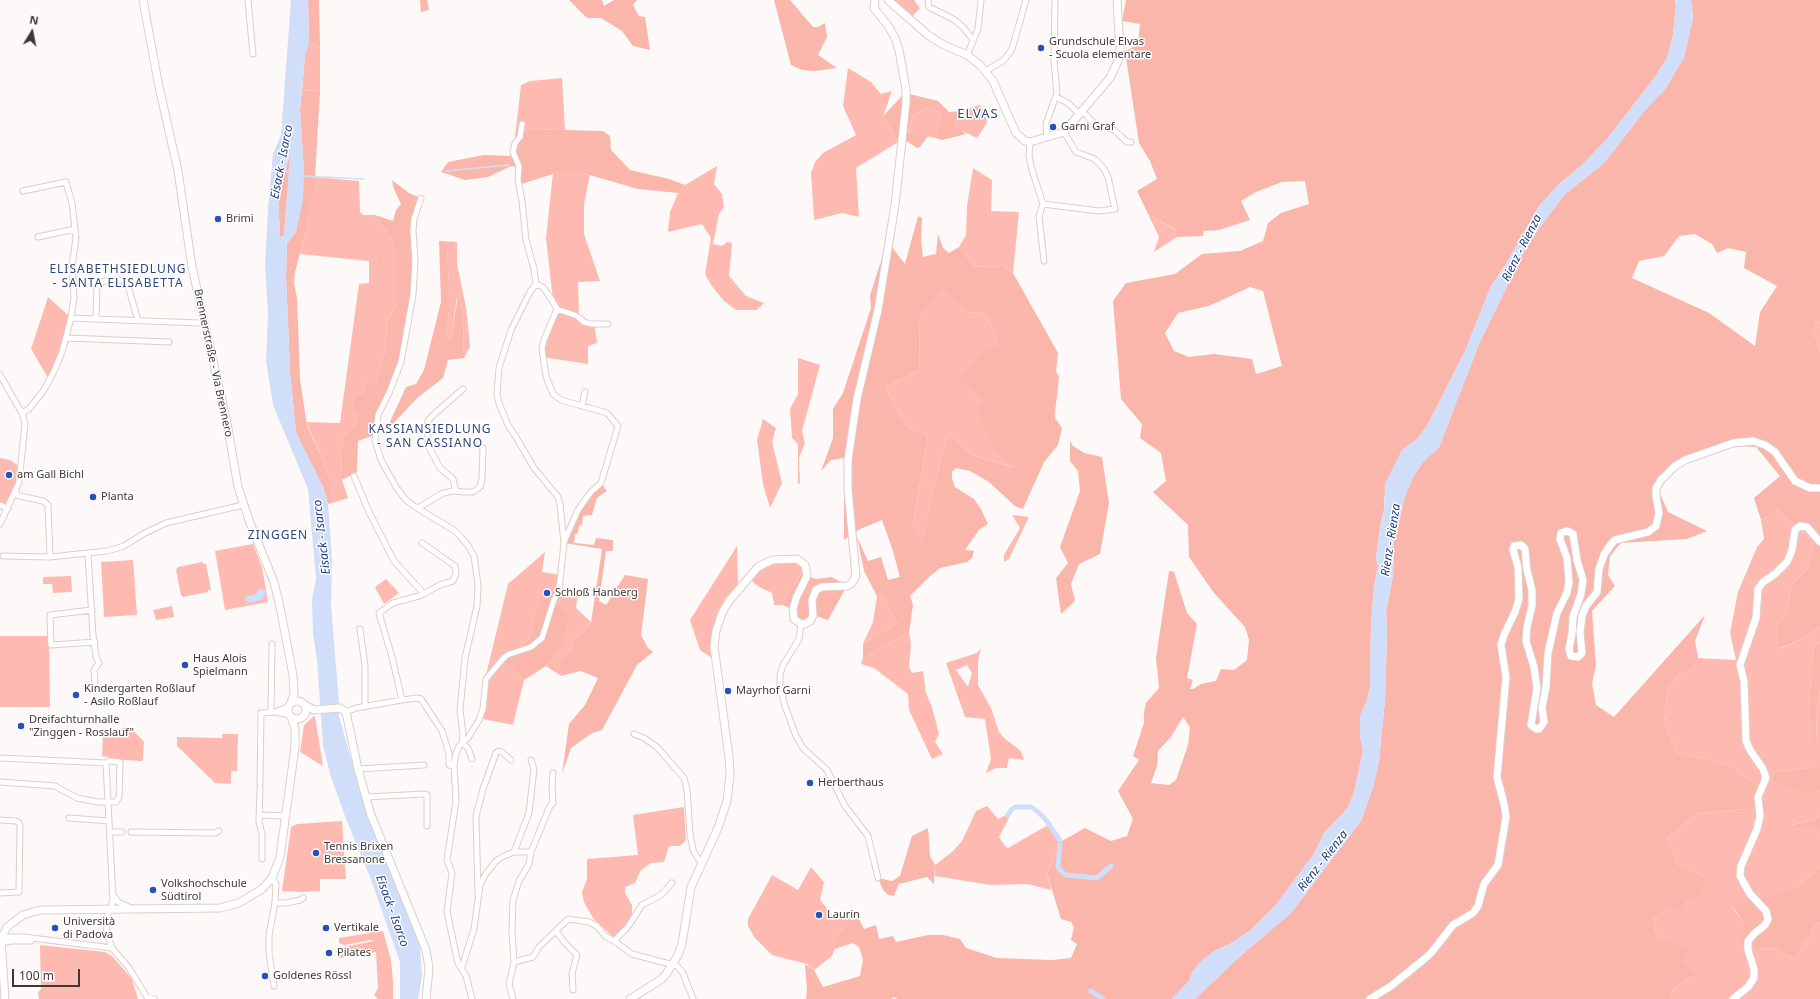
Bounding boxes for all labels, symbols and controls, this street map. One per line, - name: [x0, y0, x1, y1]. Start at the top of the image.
- north arrow: [12, 12, 52, 52]
- text: N: [28, 12, 40, 28]
- place label: Grundschule Elvas - Scuola elementare: [1049, 35, 1151, 61]
- marker: Grundschule Elvas - Scuola elementare: [1036, 43, 1046, 53]
- district label: ELVAS: [957, 106, 999, 122]
- place label: Garni Graf: [1061, 120, 1115, 134]
- marker: Garni Graf: [1048, 122, 1058, 132]
- water label: Eisack - Isarco: [268, 124, 296, 200]
- place label: Brimi: [226, 212, 254, 226]
- water label: Rienz - Rienza: [1499, 212, 1545, 284]
- marker: Brimi: [213, 214, 223, 224]
- district label: ELISABETHSIEDLUNG - SANTA ELISABETTA: [49, 263, 187, 291]
- street label: Brennerstraße - Via Brennero: [191, 288, 235, 438]
- district label: KASSIANSIEDLUNG - SAN CASSIANO: [368, 423, 492, 451]
- place label: am Gall Bichl: [17, 468, 84, 482]
- marker: am Gall Bichl: [4, 470, 14, 480]
- place label: Planta: [101, 490, 134, 504]
- marker: Planta: [88, 492, 98, 502]
- water label: Eisack - Isarco: [310, 499, 334, 575]
- water label: Rienz - Rienza: [1378, 503, 1404, 577]
- district label: ZINGGEN: [248, 529, 308, 543]
- place label: Schloß Hanberg: [555, 586, 638, 600]
- marker: Schloß Hanberg: [542, 588, 552, 598]
- place label: Haus Alois Spielmann: [193, 652, 248, 678]
- marker: Haus Alois Spielmann: [180, 660, 190, 670]
- place label: Kindergarten Roßlauf - Asilo Roßlauf: [84, 682, 195, 708]
- place label: Mayrhof Garni: [736, 684, 811, 698]
- marker: Mayrhof Garni: [723, 686, 733, 696]
- marker: Kindergarten Roßlauf - Asilo Roßlauf: [71, 690, 81, 700]
- place label: Dreifachturnhalle "Zinggen - Rosslauf": [29, 713, 134, 739]
- marker: Dreifachturnhalle "Zinggen - Rosslauf": [16, 721, 26, 731]
- place label: Herberthaus: [818, 776, 883, 790]
- marker: Herberthaus: [805, 778, 815, 788]
- water label: Rienz - Rienza: [1295, 828, 1351, 894]
- place label: Tennis Brixen Bressanone: [324, 840, 393, 866]
- marker: Tennis Brixen Bressanone: [311, 848, 321, 858]
- water label: Eisack - Isarco: [372, 873, 412, 949]
- place label: Volkshochschule Südtirol: [161, 877, 247, 903]
- marker: Volkshochschule Südtirol: [148, 885, 158, 895]
- place label: Laurin: [827, 908, 860, 922]
- marker: Laurin: [814, 910, 824, 920]
- place label: Università di Padova: [63, 915, 115, 941]
- place label: Vertikale: [334, 921, 379, 935]
- marker: Università di Padova: [50, 923, 60, 933]
- marker: Vertikale: [321, 923, 331, 933]
- place label: Pilates: [337, 946, 371, 960]
- marker: Pilates: [324, 948, 334, 958]
- scale bar: [14, 961, 82, 987]
- text: 100 m: [19, 967, 54, 984]
- place label: Goldenes Rössl: [273, 969, 351, 983]
- marker: Goldenes Rössl: [260, 971, 270, 981]

